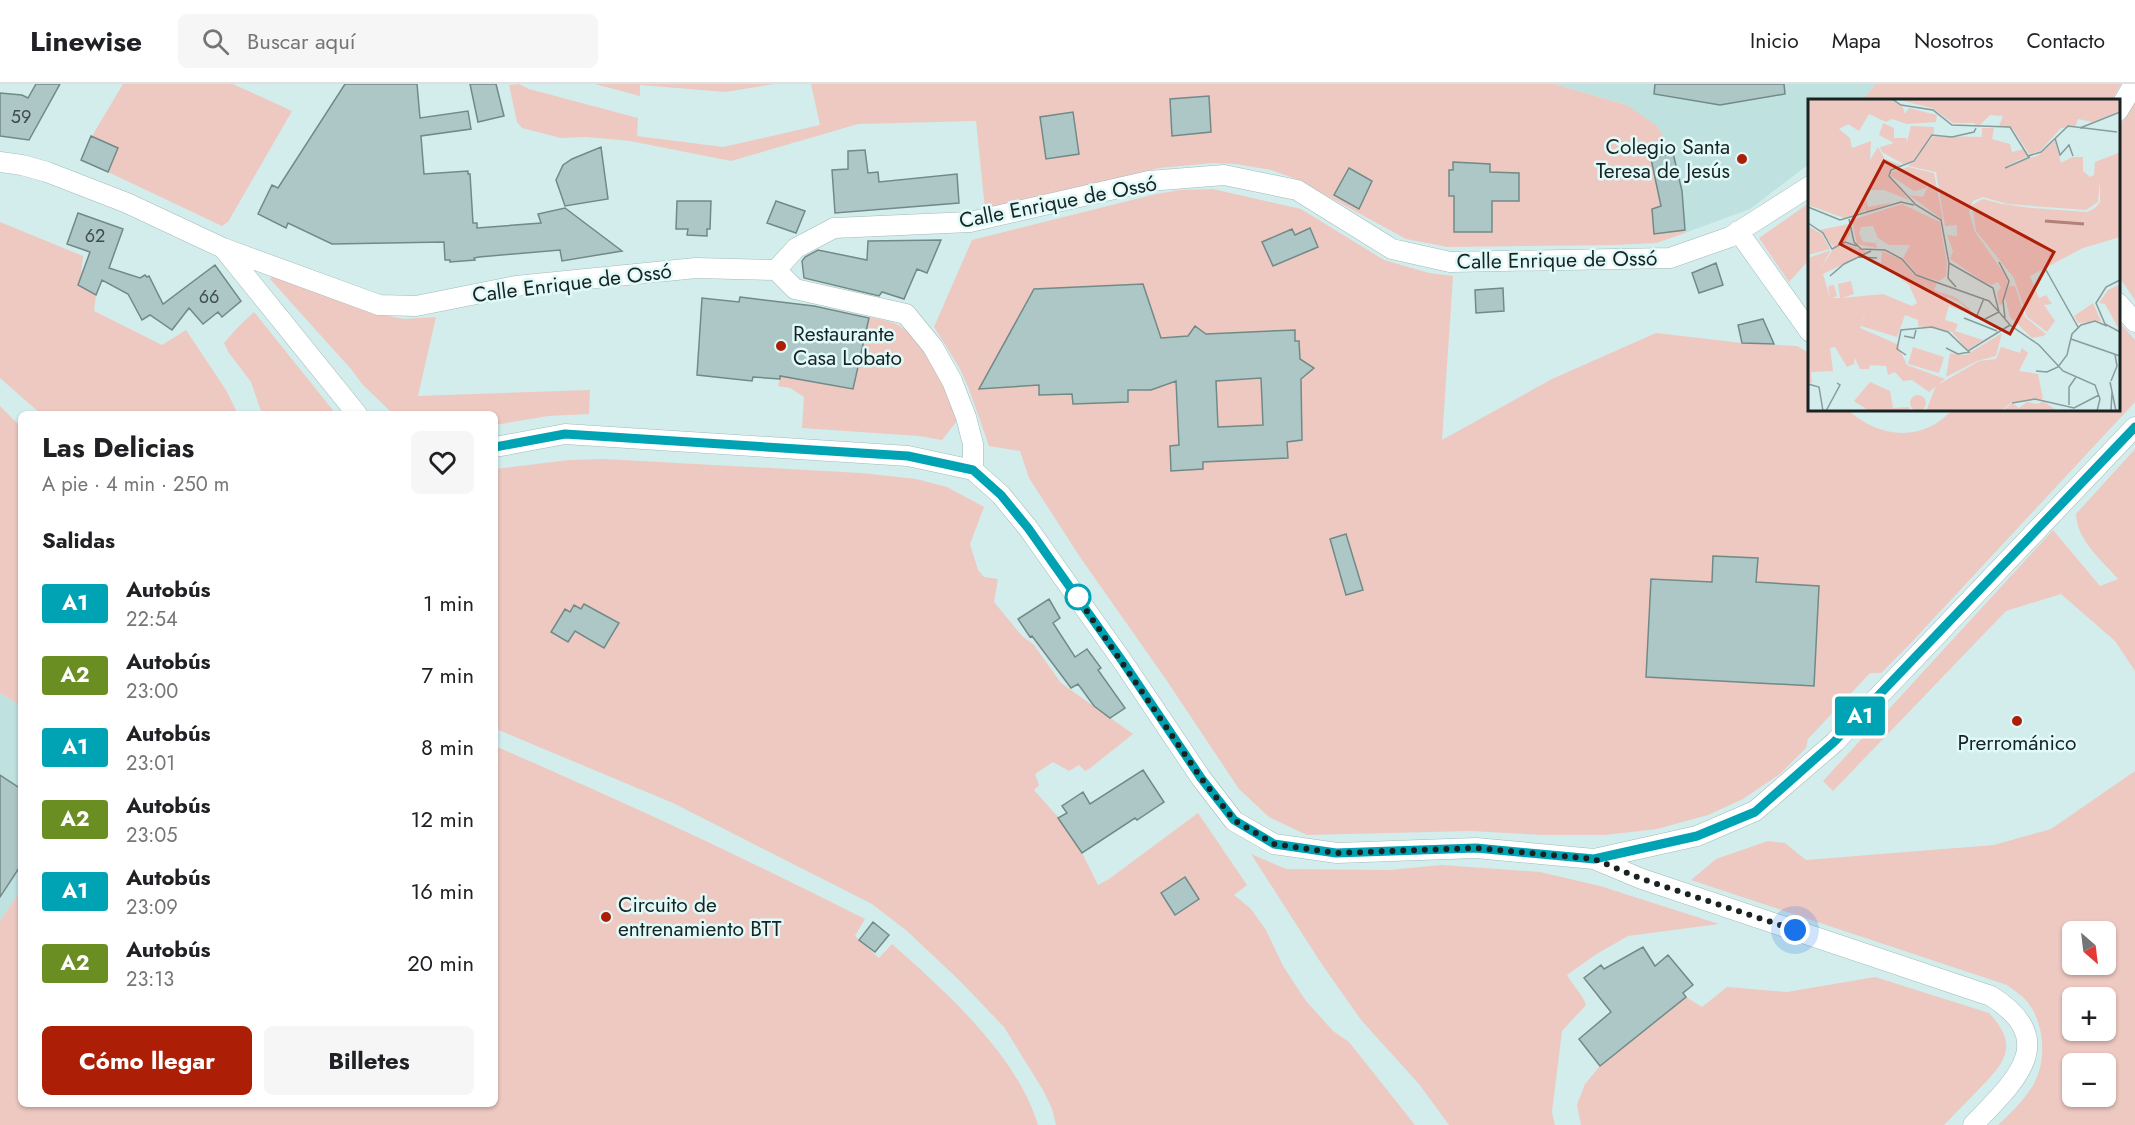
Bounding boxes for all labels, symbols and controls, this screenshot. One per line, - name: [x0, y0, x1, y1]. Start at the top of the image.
- search box: [178, 14, 598, 68]
- text: Linewise: [30, 21, 142, 62]
- icon: search: [199, 25, 232, 58]
- text: Buscar aquí: [247, 25, 355, 57]
- text: Inicio: [1750, 26, 1799, 56]
- text: Mapa: [1832, 26, 1881, 56]
- text: Nosotros: [1914, 26, 1993, 56]
- text: Contacto: [2026, 26, 2105, 56]
- inset map: [1808, 99, 2120, 411]
- house number: 59: [11, 104, 31, 130]
- place label: Colegio Santa Teresa de Jesús: [1596, 132, 1730, 186]
- marker: Colegio Santa Teresa de Jesús: [1735, 152, 1749, 166]
- street label: Calle Enrique de Ossó: [957, 168, 1159, 236]
- house number: 62: [85, 223, 105, 249]
- street label: Calle Enrique de Ossó: [1456, 243, 1658, 277]
- street label: Calle Enrique de Ossó: [471, 256, 673, 310]
- house number: 66: [199, 284, 219, 310]
- place label: Restaurante Casa Lobato: [793, 319, 902, 373]
- marker: Restaurante Casa Lobato: [774, 339, 788, 353]
- text: Las Delicias: [42, 427, 194, 468]
- button: heart: [411, 431, 474, 494]
- text: A pie · 4 min · 250 m: [42, 470, 229, 499]
- text: Salidas: [42, 524, 115, 556]
- text: Autobús: [126, 573, 211, 605]
- unlabelled marker: [1065, 584, 1091, 610]
- text: 1 min: [423, 587, 474, 619]
- text: A1: [62, 588, 88, 618]
- text: 22:54: [126, 605, 178, 634]
- text: Autobús: [126, 645, 211, 677]
- text: 7 min: [421, 659, 474, 691]
- text: A2: [60, 660, 90, 690]
- text: 23:00: [126, 677, 178, 706]
- line badge: A1: [1833, 696, 1887, 736]
- text: A1: [1847, 701, 1873, 731]
- marker: Prerrománico: [2010, 714, 2024, 728]
- text: Autobús: [126, 717, 211, 749]
- place label: Prerrománico: [1958, 728, 2076, 758]
- text: 8 min: [421, 731, 474, 763]
- text: A1: [62, 732, 88, 762]
- text: 23:01: [126, 749, 175, 778]
- text: Autobús: [126, 789, 211, 821]
- text: 12 min: [411, 803, 474, 835]
- text: A2: [60, 804, 90, 834]
- text: 23:05: [126, 821, 178, 850]
- text: Autobús: [126, 861, 211, 893]
- text: 16 min: [410, 875, 474, 907]
- text: A1: [62, 876, 88, 906]
- place label: Circuito de entrenamiento BTT: [618, 890, 782, 944]
- text: 23:09: [126, 893, 178, 922]
- marker: Circuito de entrenamiento BTT: [599, 910, 613, 924]
- your location: [1780, 915, 1810, 945]
- north arrow: [2062, 921, 2116, 975]
- map controls: [2062, 921, 2116, 1107]
- text: Autobús: [126, 933, 211, 965]
- text: 20 min: [407, 947, 474, 979]
- text: A2: [60, 948, 90, 978]
- text: 23:13: [126, 965, 174, 994]
- button: +: [2062, 987, 2116, 1041]
- button: Cómo llegar: [42, 1026, 252, 1095]
- button: Billetes: [264, 1026, 474, 1095]
- button: −: [2062, 1053, 2116, 1107]

